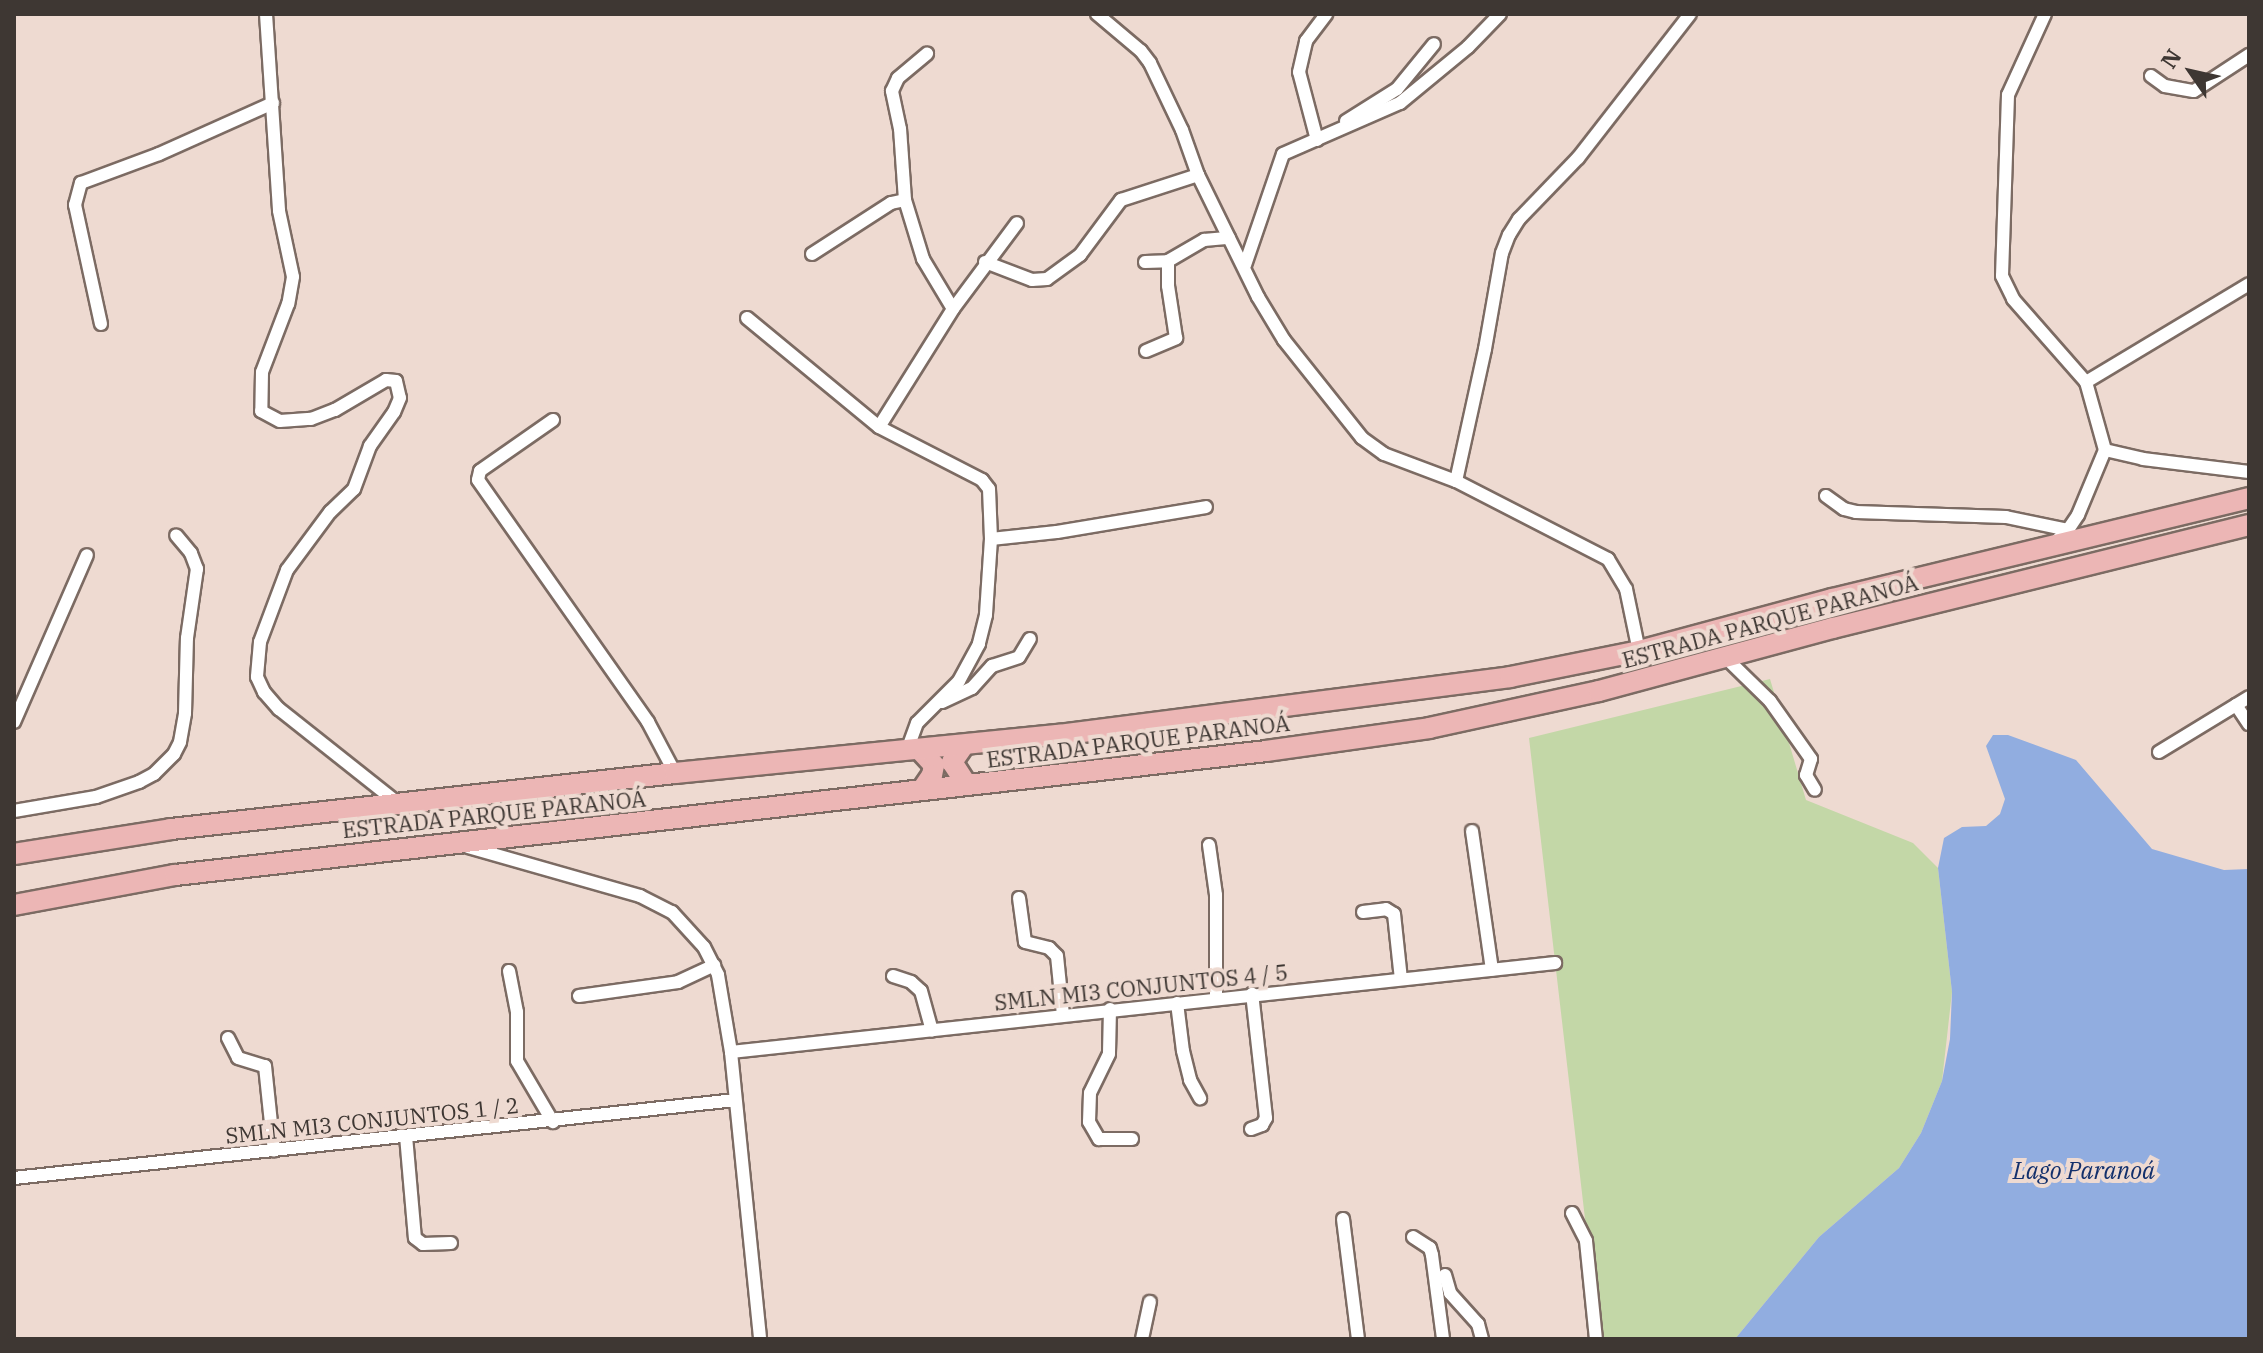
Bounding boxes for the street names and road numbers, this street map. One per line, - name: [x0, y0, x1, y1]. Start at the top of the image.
- street label: ESTRADA PARQUE PARANOÁ: [1619, 569, 1921, 673]
- street label: ESTRADA PARQUE PARANOÁ: [985, 709, 1291, 773]
- street label: ESTRADA PARQUE PARANOÁ: [341, 785, 647, 843]
- street label: SMLN MI3 CONJUNTOS 4 / 5: [993, 958, 1289, 1016]
- street label: SMLN MI3 CONJUNTOS 1 / 2: [224, 1091, 520, 1149]

